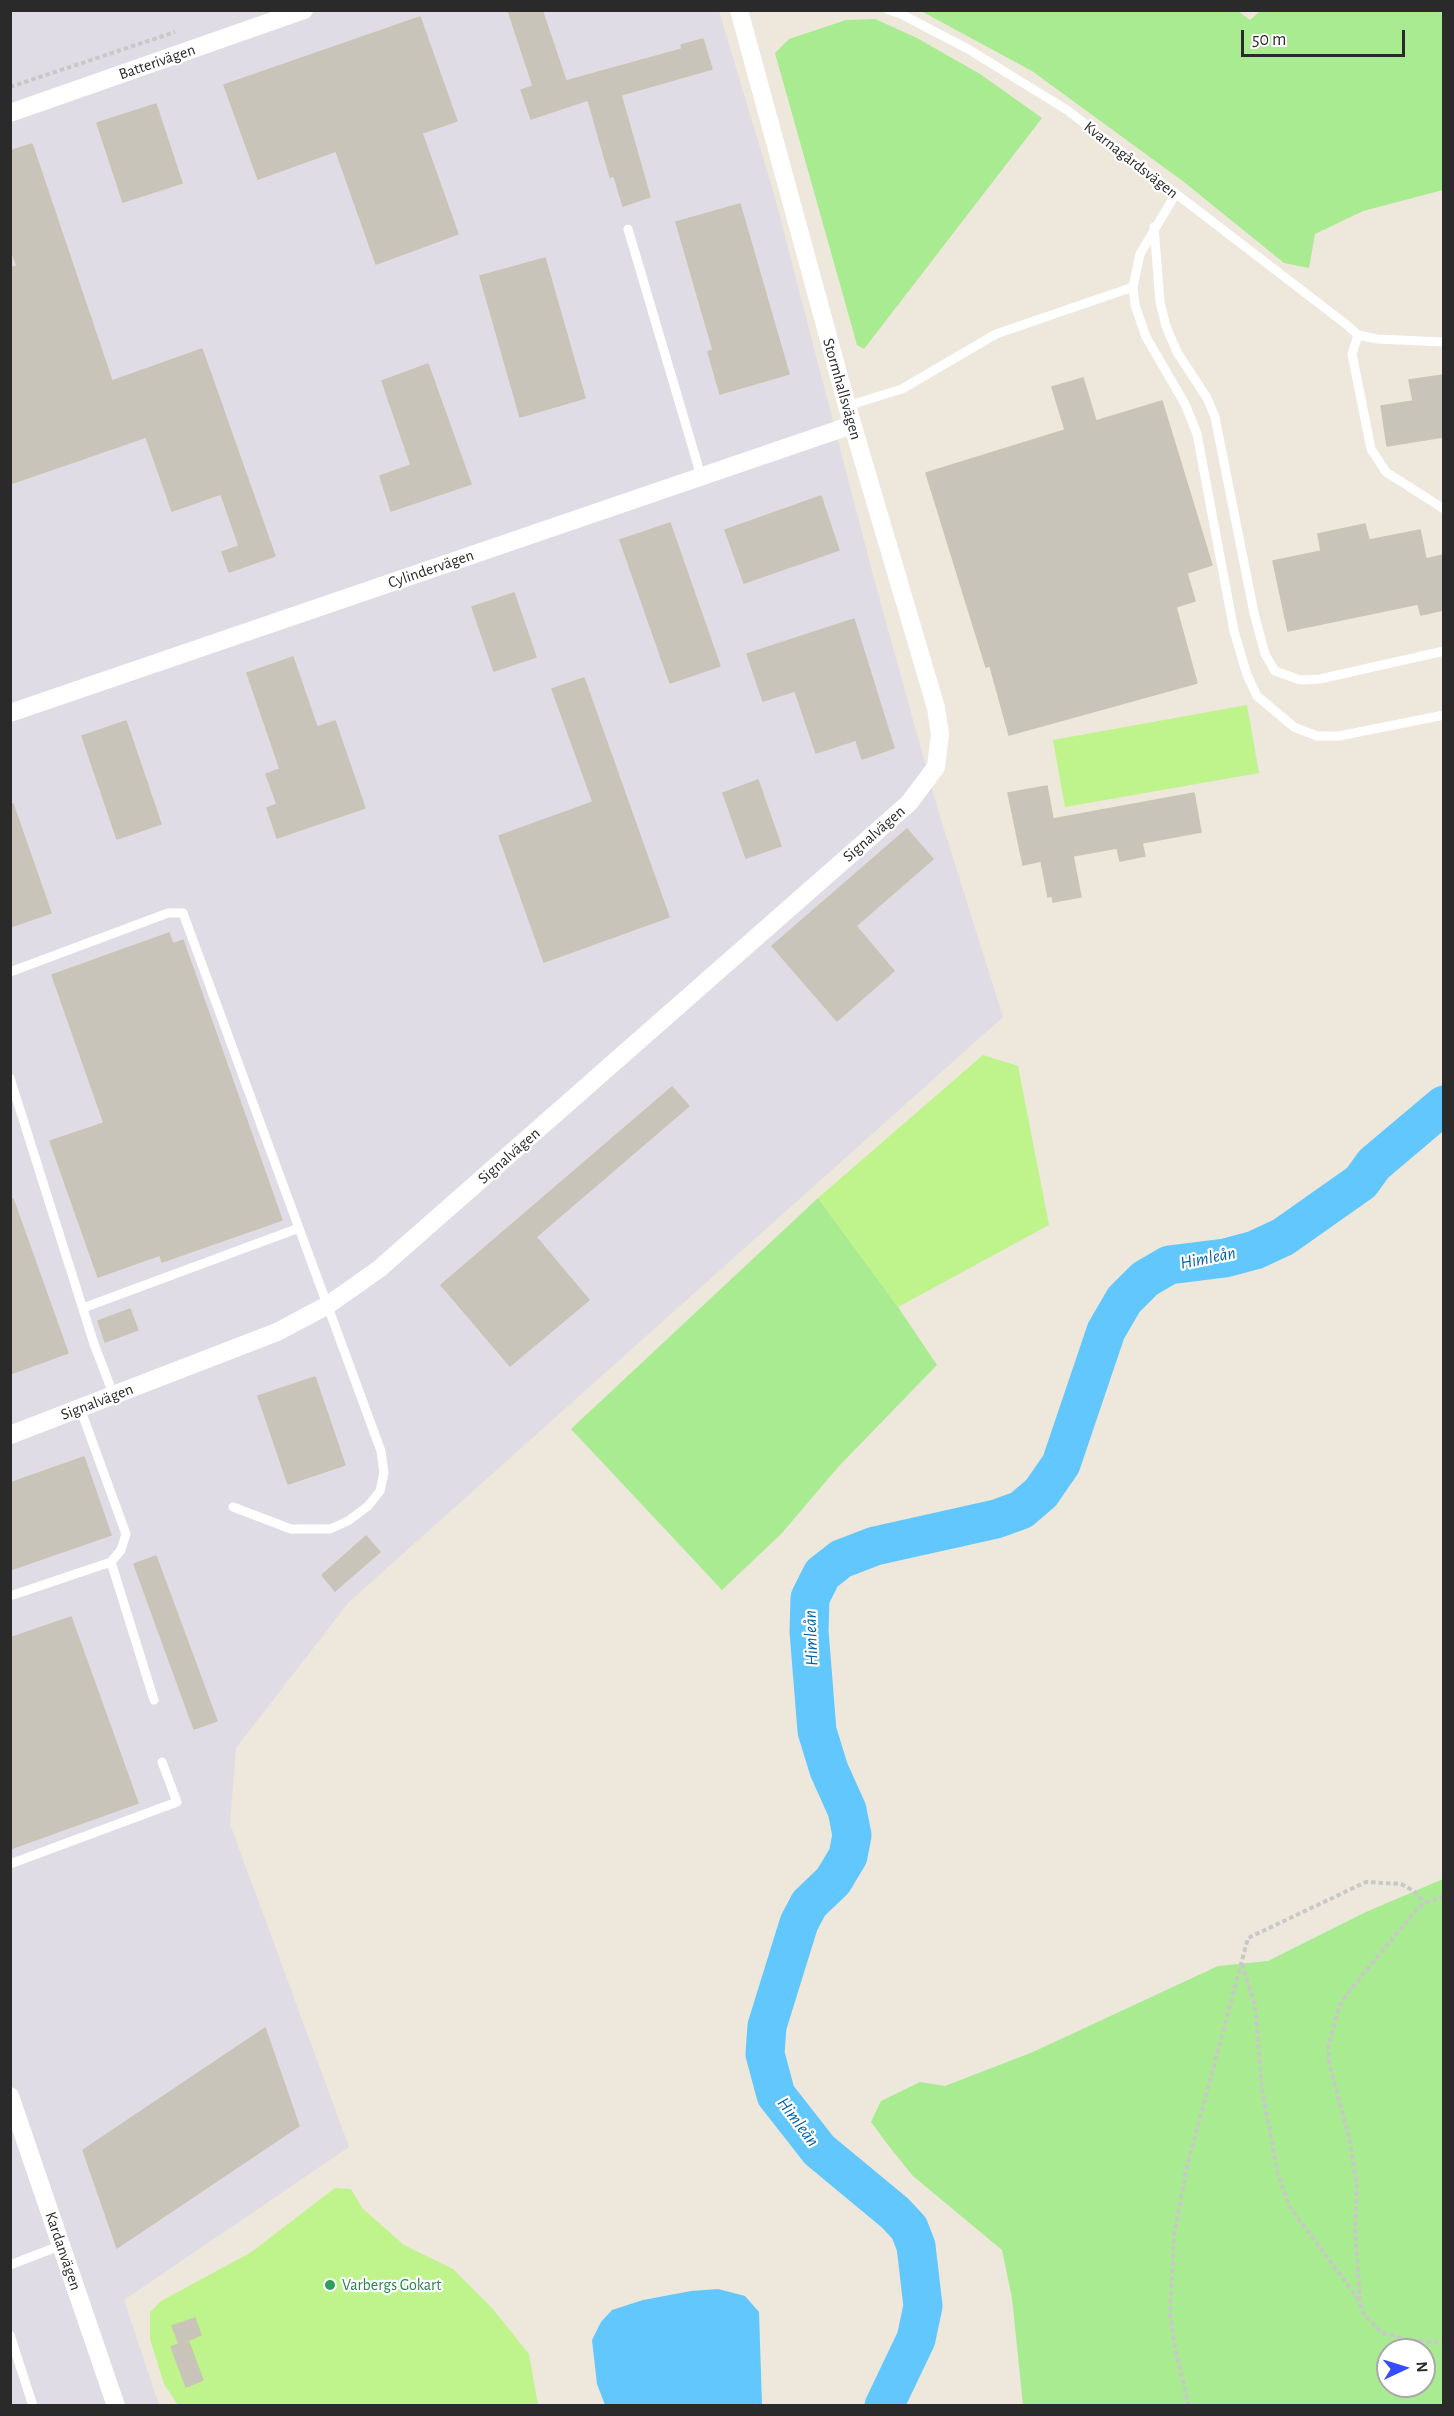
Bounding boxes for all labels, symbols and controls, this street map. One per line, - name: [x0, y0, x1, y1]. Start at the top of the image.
- scale bar: [1244, 18, 1408, 56]
- text: 50 m: [1252, 31, 1286, 49]
- street label: Batterivägen: [116, 40, 198, 84]
- street label: Kvarnagårdsvägen: [1080, 117, 1182, 203]
- street label: Stormhallsvägen: [818, 336, 866, 442]
- street label: Cylindervägen: [386, 545, 476, 593]
- street label: Signalvägen: [839, 802, 909, 866]
- street label: Signalvägen: [474, 1124, 544, 1188]
- water label: Himleån: [1178, 1242, 1238, 1274]
- street label: Signalvägen: [58, 1379, 136, 1425]
- water label: Himleån: [799, 1610, 823, 1666]
- water label: Himleån: [772, 2093, 824, 2151]
- street label: Kardanvägen: [41, 2209, 85, 2293]
- place label: Varbergs Gokart: [342, 2275, 441, 2295]
- marker: Varbergs Gokart: [323, 2278, 337, 2292]
- north arrow: [1376, 2338, 1436, 2398]
- text: N: [1414, 2361, 1430, 2373]

